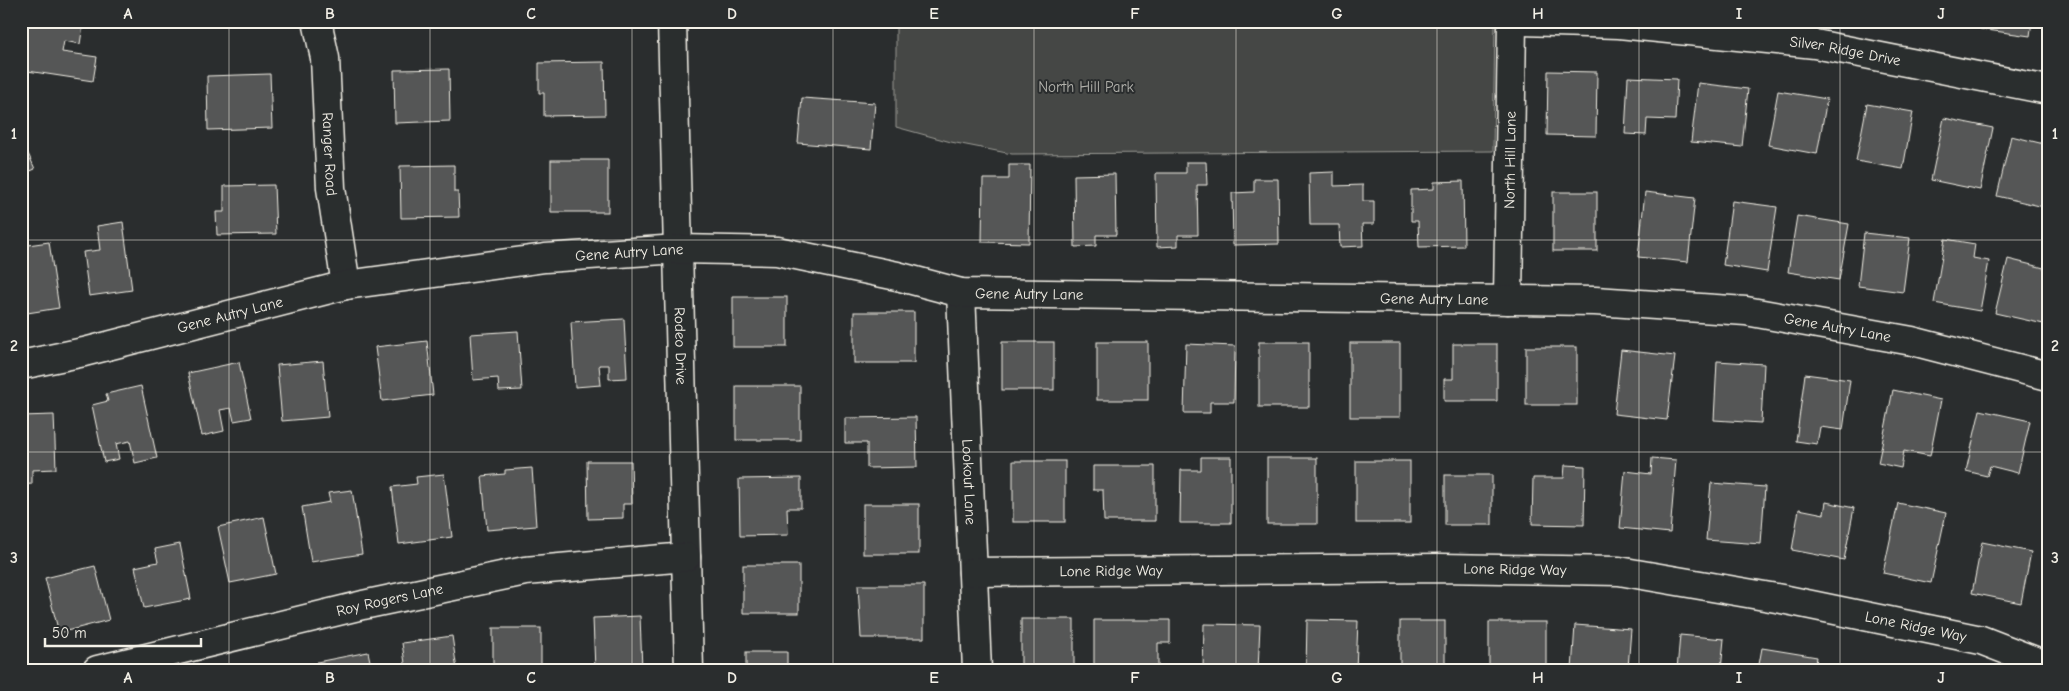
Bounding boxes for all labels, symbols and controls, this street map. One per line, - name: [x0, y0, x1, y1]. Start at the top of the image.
- text: A: [124, 5, 133, 23]
- text: B: [325, 5, 335, 23]
- text: C: [526, 5, 536, 23]
- text: D: [727, 5, 737, 23]
- text: E: [929, 5, 939, 23]
- text: F: [1130, 5, 1140, 23]
- text: G: [1331, 5, 1343, 23]
- text: H: [1532, 5, 1544, 23]
- text: I: [1736, 5, 1742, 23]
- text: J: [1937, 5, 1945, 23]
- street label: Silver Ridge Drive: [1789, 32, 1903, 70]
- park label: North Hill Park: [1038, 78, 1135, 96]
- street label: North Hill Lane: [1500, 110, 1520, 209]
- street label: Ranger Road: [319, 112, 341, 197]
- text: 1: [11, 125, 17, 143]
- text: 1: [2052, 125, 2058, 143]
- street label: Gene Autry Lane: [575, 240, 684, 265]
- street label: Gene Autry Lane: [975, 284, 1084, 304]
- street label: Gene Autry Lane: [1380, 289, 1489, 309]
- street label: Gene Autry Lane: [175, 292, 285, 337]
- street label: Rodeo Drive: [670, 307, 691, 385]
- street label: Gene Autry Lane: [1783, 309, 1893, 346]
- text: 2: [10, 337, 18, 355]
- text: 2: [2051, 337, 2059, 355]
- street label: Lookout Lane: [958, 439, 980, 526]
- text: 3: [10, 549, 18, 567]
- text: 3: [2051, 549, 2059, 567]
- street label: Lone Ridge Way: [1463, 559, 1567, 579]
- street label: Lone Ridge Way: [1059, 561, 1163, 580]
- street label: Roy Rogers Lane: [335, 579, 445, 620]
- street label: Lone Ridge Way: [1863, 607, 1968, 646]
- scale bar: [45, 616, 201, 648]
- text: 50 m: [52, 624, 87, 642]
- text: A: [124, 669, 133, 687]
- text: B: [325, 669, 335, 687]
- text: C: [526, 669, 536, 687]
- text: D: [727, 669, 737, 687]
- text: E: [929, 669, 939, 687]
- text: F: [1130, 669, 1140, 687]
- text: G: [1331, 669, 1343, 687]
- text: H: [1532, 669, 1544, 687]
- text: I: [1736, 669, 1742, 687]
- text: J: [1937, 669, 1945, 687]

